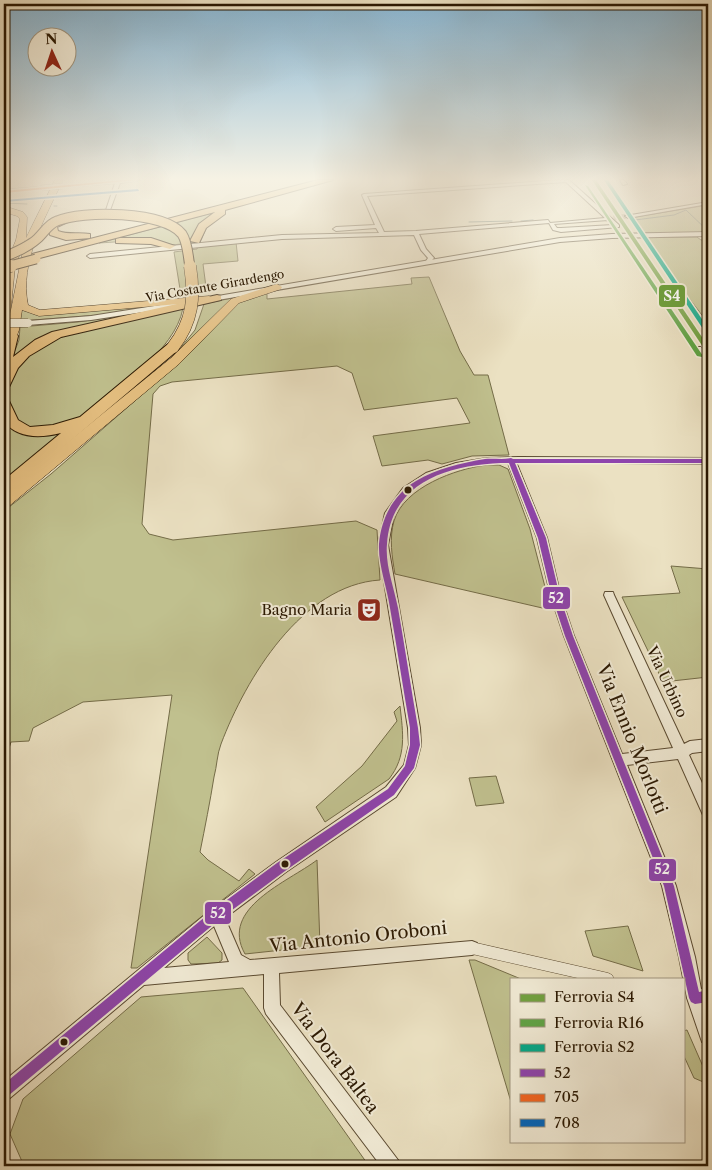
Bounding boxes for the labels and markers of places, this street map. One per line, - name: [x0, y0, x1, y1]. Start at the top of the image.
- unlabelled marker: [403, 485, 413, 495]
- theatre icon: Bagno Maria: [356, 597, 382, 623]
- place label: Bagno Maria: [261, 600, 352, 619]
- unlabelled marker: [280, 859, 290, 869]
- unlabelled marker: [59, 1037, 69, 1047]

